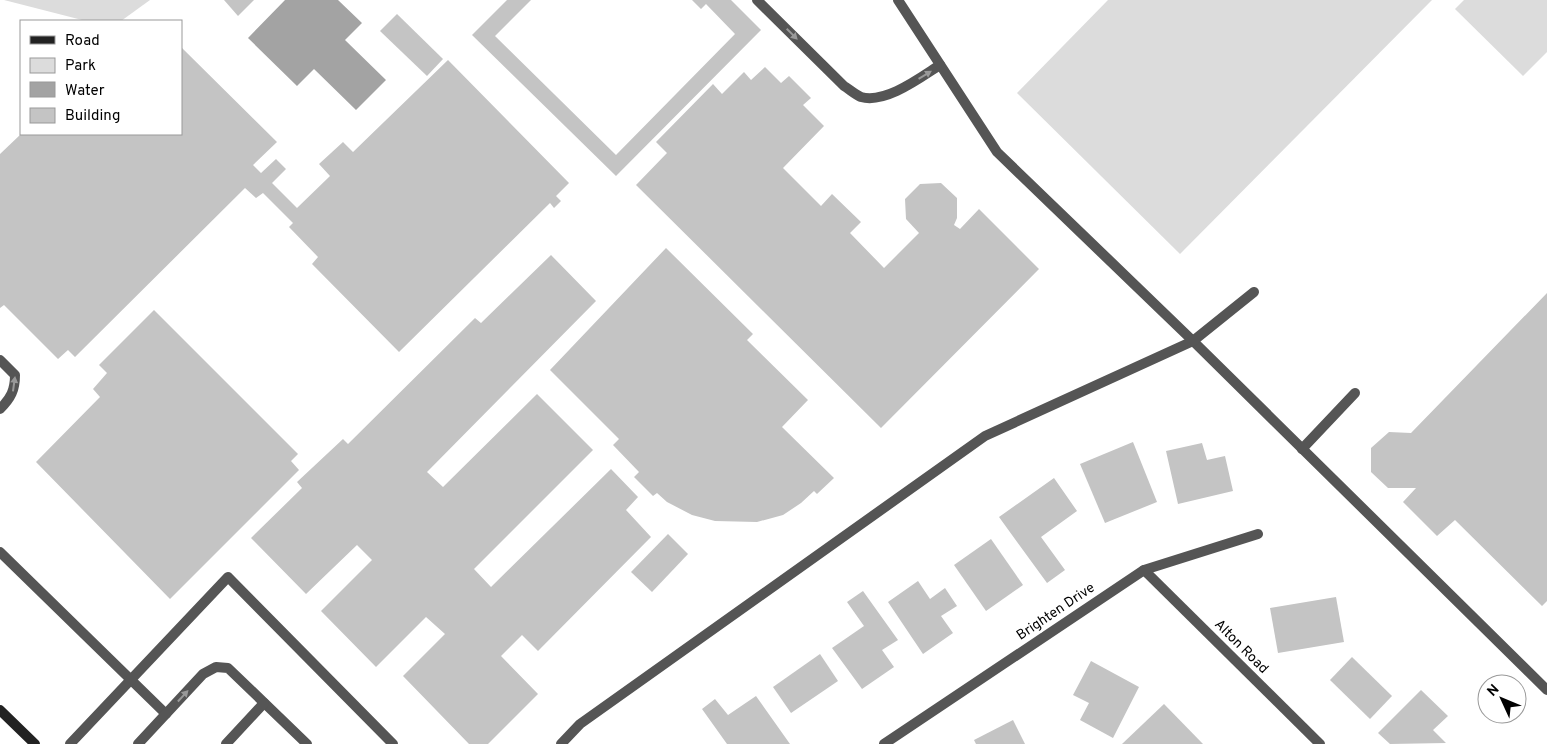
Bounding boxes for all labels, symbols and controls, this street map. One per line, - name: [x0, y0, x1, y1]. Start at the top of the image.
- legend: [20, 20, 182, 135]
- one-way arrow: [786, 28, 798, 40]
- text: Road: [65, 32, 100, 51]
- text: Park: [65, 57, 96, 76]
- one-way arrow: [918, 70, 931, 79]
- text: Water: [65, 82, 105, 101]
- text: Building: [65, 107, 120, 126]
- one-way arrow: [10, 375, 18, 391]
- street label: Brighten Drive: [1014, 580, 1098, 644]
- street label: Alton Road: [1210, 616, 1272, 678]
- north arrow: [1477, 674, 1527, 724]
- text: N: [1484, 681, 1503, 701]
- one-way arrow: [177, 690, 189, 702]

